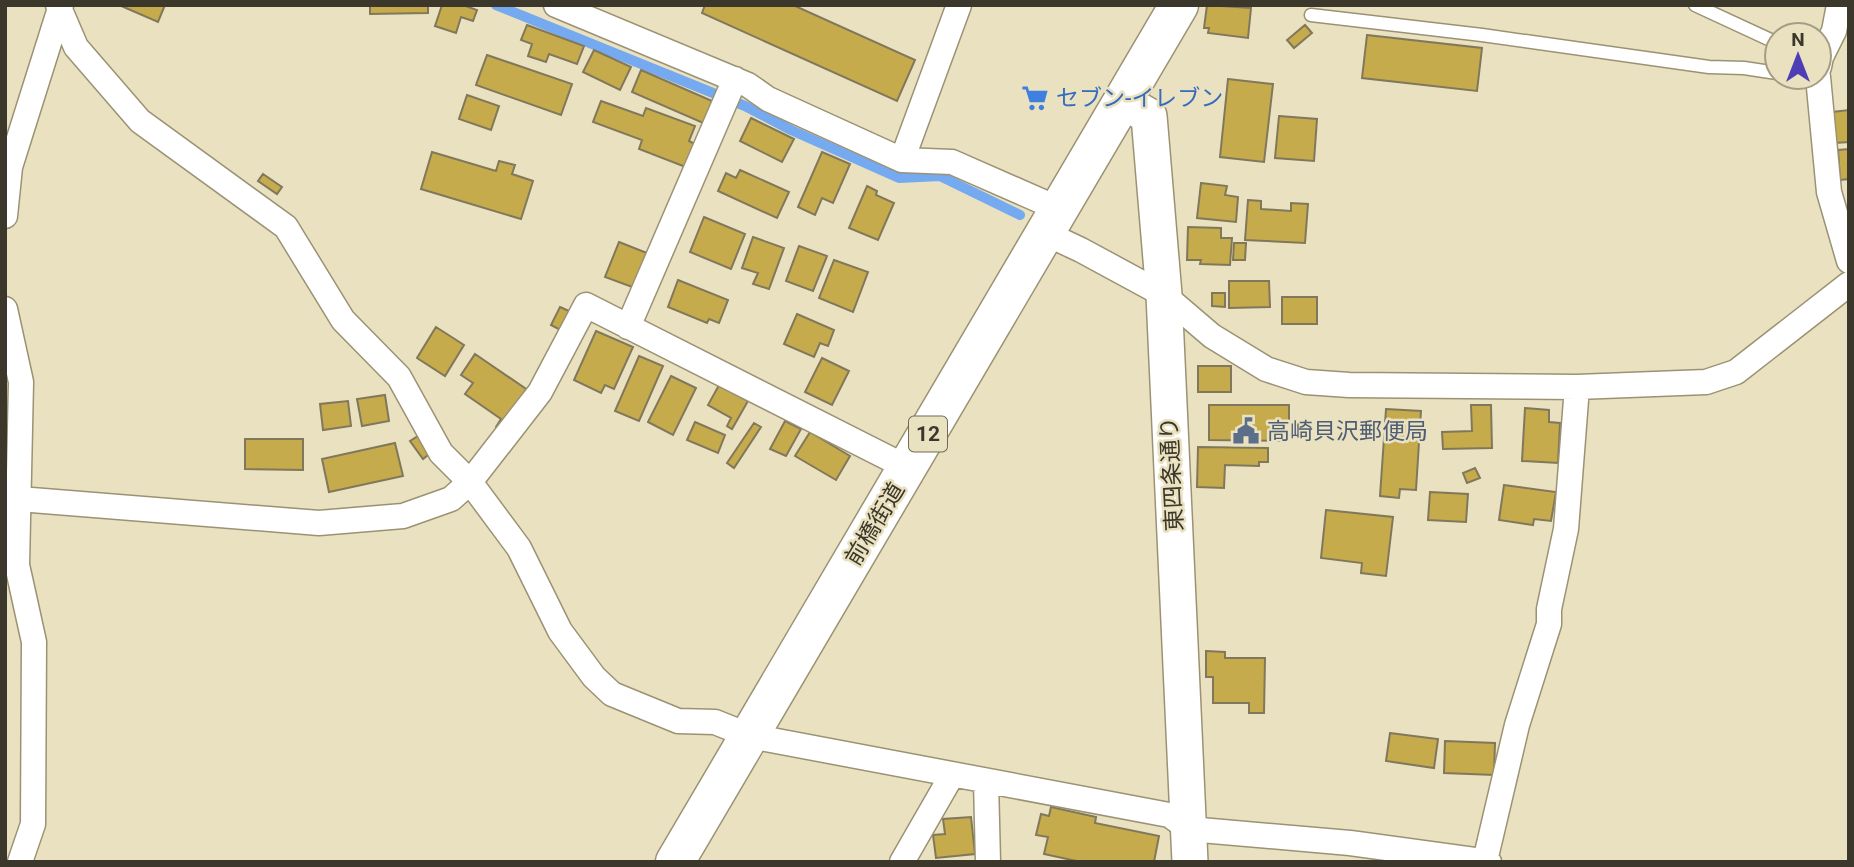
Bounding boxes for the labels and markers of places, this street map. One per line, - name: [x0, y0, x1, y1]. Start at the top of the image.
- supermarket icon: セブン-イレブン: [1020, 83, 1050, 113]
- place label: セブン-イレブン: [1056, 85, 1223, 112]
- public building icon: 高崎貝沢郵便局: [1231, 416, 1261, 446]
- place label: 高崎貝沢郵便局: [1267, 418, 1428, 445]

